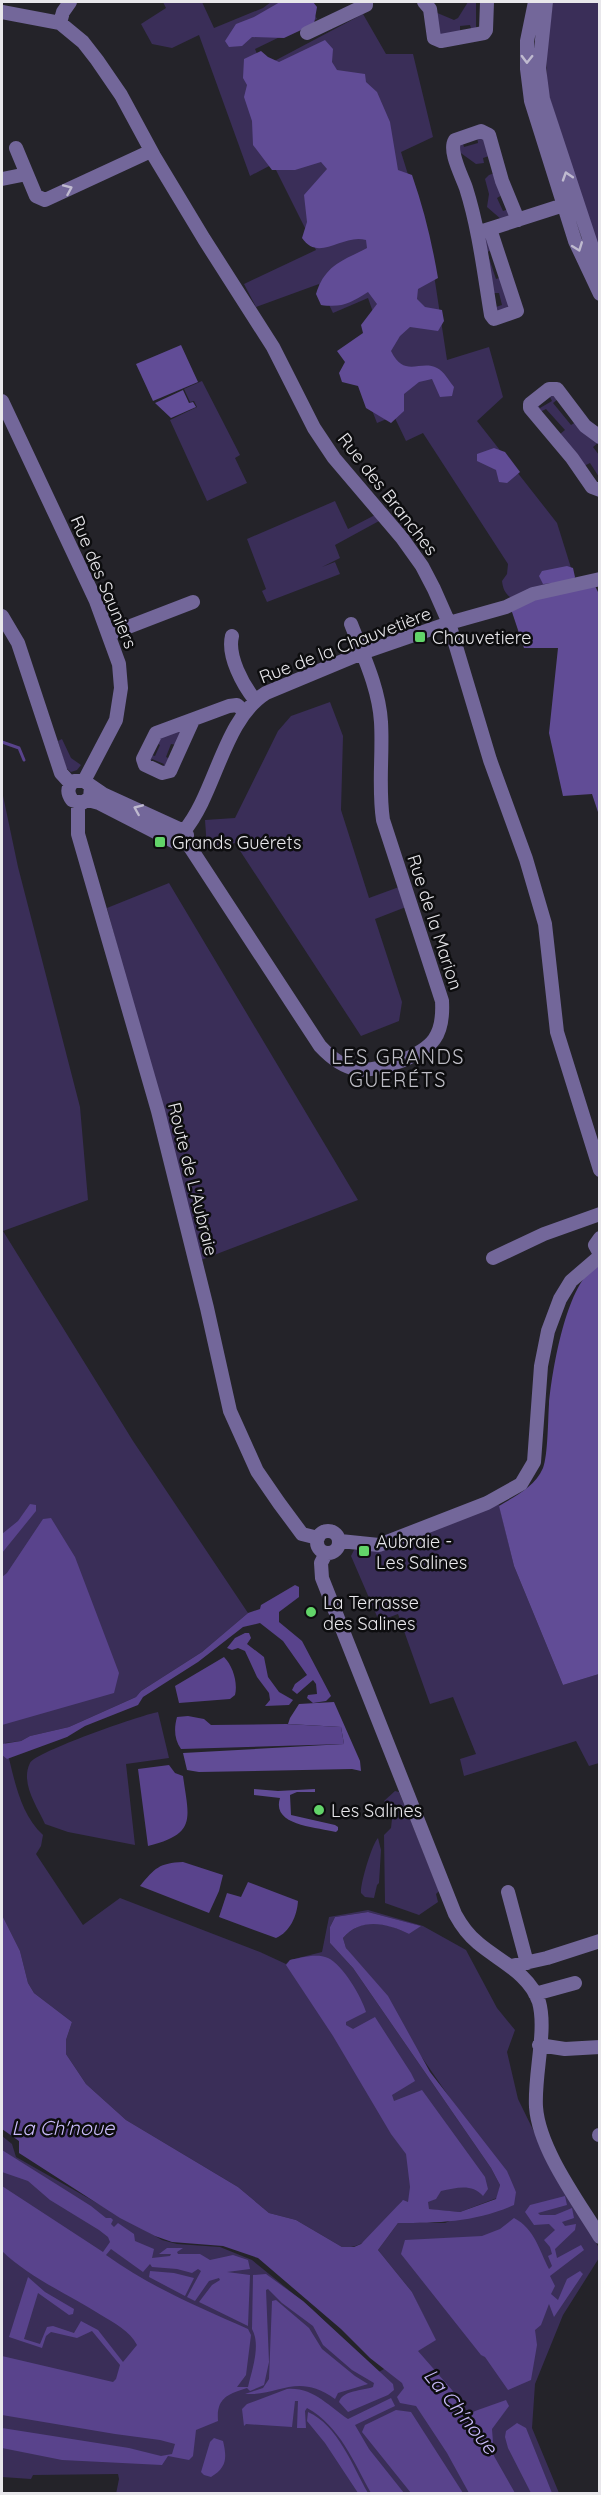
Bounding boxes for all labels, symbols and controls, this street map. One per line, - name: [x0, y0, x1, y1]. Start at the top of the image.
- one-way arrow: [521, 55, 533, 64]
- one-way arrow: [561, 171, 574, 182]
- one-way arrow: [61, 185, 72, 197]
- one-way arrow: [570, 241, 583, 252]
- street label: Rue des Branches: [333, 428, 443, 560]
- street label: Rue des Sauniers: [66, 512, 142, 652]
- street label: Rue de la Chauvetière: [256, 602, 434, 688]
- place label: Chauvetiere: [432, 626, 531, 649]
- marker: Chauvetiere: [413, 630, 427, 644]
- one-way arrow: [133, 804, 144, 816]
- place label: Grands Guérets: [172, 831, 301, 854]
- marker: Grands Guérets: [153, 835, 167, 849]
- street label: Rue de la Marion: [402, 851, 468, 993]
- district label: LES GRANDS GUERÉTS: [331, 1044, 465, 1092]
- street label: Route de L'Aubraie: [163, 1100, 223, 1258]
- place label: Aubraie - Les Salines: [376, 1530, 467, 1574]
- marker: Aubraie - Les Salines: [357, 1544, 371, 1558]
- place label: La Terrasse des Salines: [323, 1591, 419, 1635]
- marker: La Terrasse des Salines: [304, 1605, 318, 1619]
- place label: Les Salines: [331, 1799, 422, 1822]
- marker: Les Salines: [312, 1803, 326, 1817]
- water label: La Ch'noue: [12, 2115, 115, 2140]
- water label: La Ch'noue: [419, 2363, 504, 2459]

